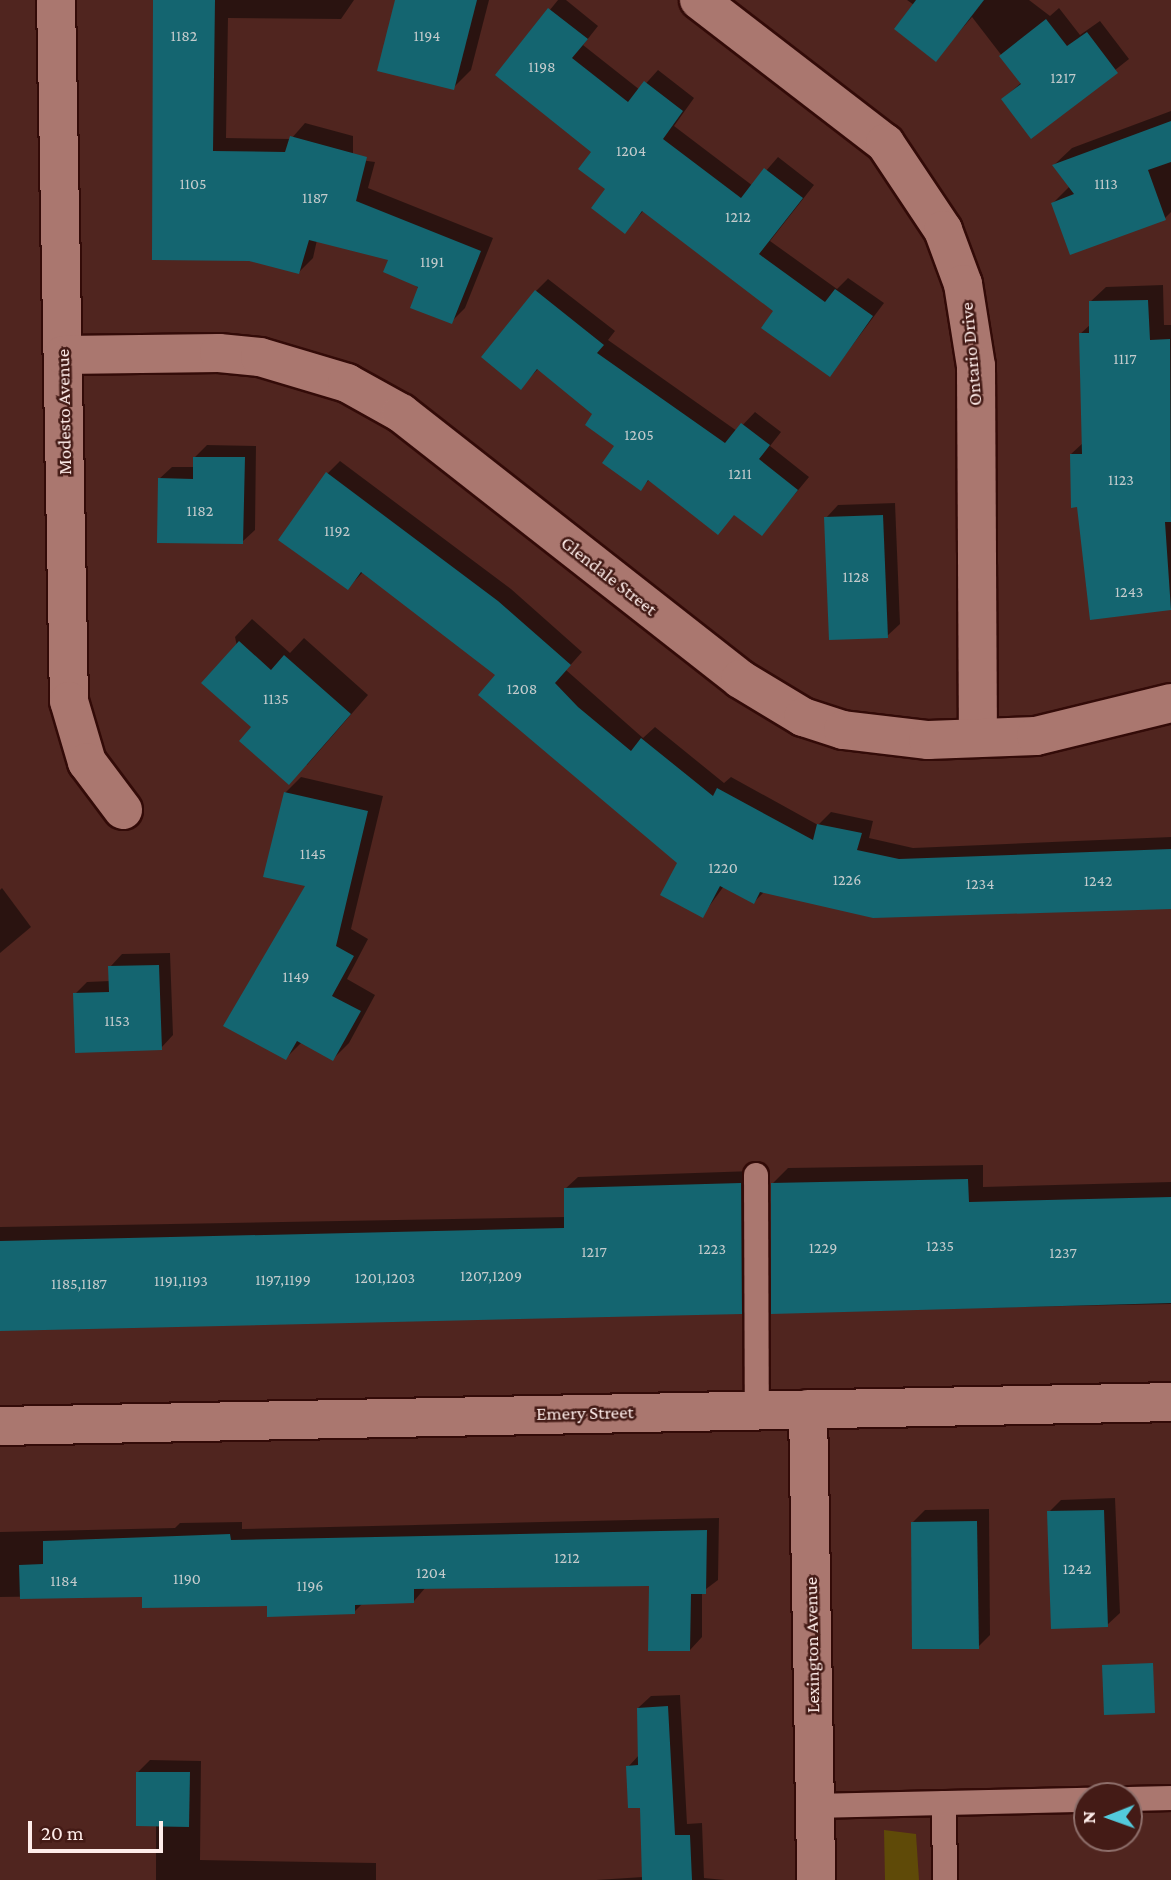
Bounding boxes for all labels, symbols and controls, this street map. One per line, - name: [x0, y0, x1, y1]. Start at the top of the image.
- house number: 1182: [171, 26, 197, 46]
- house number: 1194: [414, 26, 440, 46]
- house number: 1198: [528, 57, 556, 77]
- house number: 1217: [1050, 68, 1076, 88]
- house number: 1204: [616, 141, 646, 161]
- house number: 1105: [179, 174, 207, 194]
- house number: 1113: [1094, 174, 1118, 194]
- house number: 1187: [302, 188, 328, 208]
- house number: 1212: [725, 207, 751, 227]
- house number: 1191: [420, 252, 444, 272]
- street label: Ontario Drive: [955, 301, 987, 407]
- street label: Modesto Avenue: [52, 349, 76, 475]
- house number: 1117: [1113, 349, 1137, 369]
- house number: 1205: [624, 425, 654, 445]
- house number: 1211: [728, 464, 752, 484]
- house number: 1123: [1108, 470, 1134, 490]
- house number: 1182: [187, 501, 213, 521]
- house number: 1192: [324, 521, 350, 541]
- street label: Glendale Street: [556, 531, 662, 621]
- house number: 1128: [843, 567, 869, 587]
- house number: 1243: [1115, 582, 1143, 602]
- house number: 1208: [507, 679, 537, 699]
- house number: 1135: [263, 689, 289, 709]
- house number: 1145: [300, 844, 326, 864]
- house number: 1220: [708, 858, 738, 878]
- house number: 1226: [833, 870, 861, 890]
- house number: 1242: [1084, 871, 1112, 891]
- house number: 1234: [966, 874, 994, 894]
- house number: 1149: [283, 967, 309, 987]
- house number: 1153: [104, 1011, 130, 1031]
- house number: 1235: [926, 1236, 954, 1256]
- house number: 1229: [809, 1238, 837, 1258]
- house number: 1223: [698, 1239, 726, 1259]
- house number: 1217: [581, 1242, 607, 1262]
- house number: 1237: [1049, 1243, 1077, 1263]
- house number: 1207,1209: [460, 1266, 522, 1286]
- house number: 1201,1203: [355, 1268, 415, 1288]
- house number: 1197,1199: [255, 1270, 311, 1290]
- house number: 1191,1193: [154, 1271, 208, 1291]
- house number: 1185,1187: [51, 1274, 107, 1294]
- street label: Emery Street: [536, 1401, 634, 1425]
- house number: 1212: [554, 1548, 580, 1568]
- house number: 1242: [1063, 1559, 1091, 1579]
- house number: 1204: [416, 1563, 446, 1583]
- house number: 1190: [173, 1569, 201, 1589]
- house number: 1184: [50, 1571, 78, 1591]
- house number: 1196: [297, 1576, 323, 1596]
- street label: Lexington Avenue: [799, 1577, 825, 1713]
- north arrow: [1073, 1782, 1143, 1852]
- scale bar: [32, 1806, 166, 1850]
- text: N: [1078, 1811, 1099, 1824]
- text: 20 m: [41, 1821, 84, 1845]

